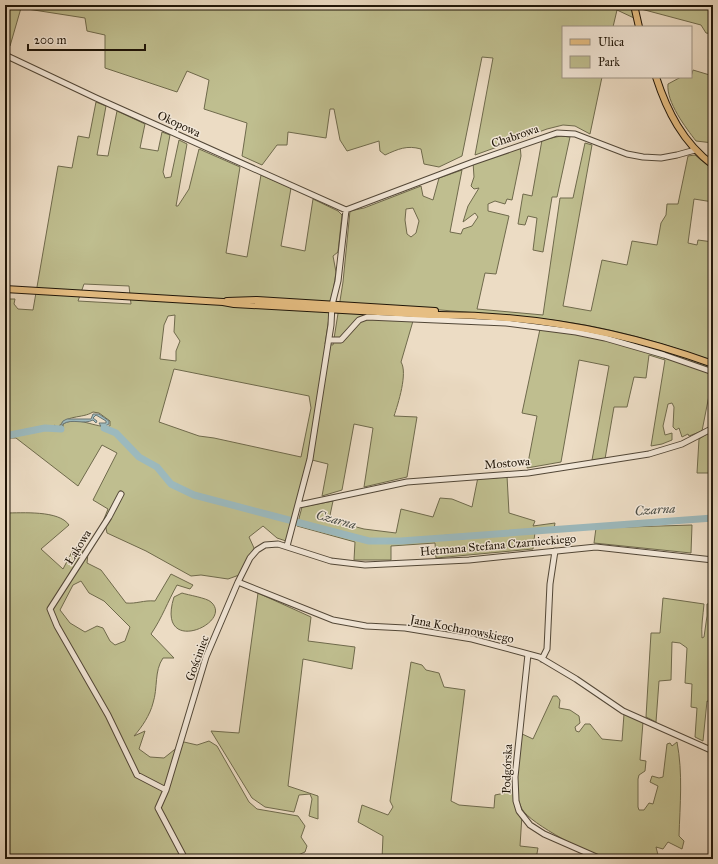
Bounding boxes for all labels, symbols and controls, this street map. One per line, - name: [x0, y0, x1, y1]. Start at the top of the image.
- scale bar: [28, 26, 145, 52]
- legend: [562, 26, 692, 78]
- text: 200 m: [34, 33, 67, 47]
- text: Ulica: [598, 35, 625, 49]
- text: Park: [598, 55, 620, 69]
- street label: Okopowa: [155, 108, 203, 140]
- street label: Chabrowa: [489, 121, 541, 151]
- street label: Mostowa: [483, 454, 531, 472]
- water label: Czarna: [634, 501, 676, 519]
- water label: Czarna: [314, 507, 358, 533]
- street label: Łąkowa: [62, 526, 95, 567]
- street label: Hetmana Stefana Czarnieckiego: [419, 531, 577, 560]
- street label: Jana Kochanowskiego: [407, 612, 515, 647]
- street label: Gościniec: [182, 633, 212, 683]
- street label: Podgórska: [499, 743, 516, 794]

